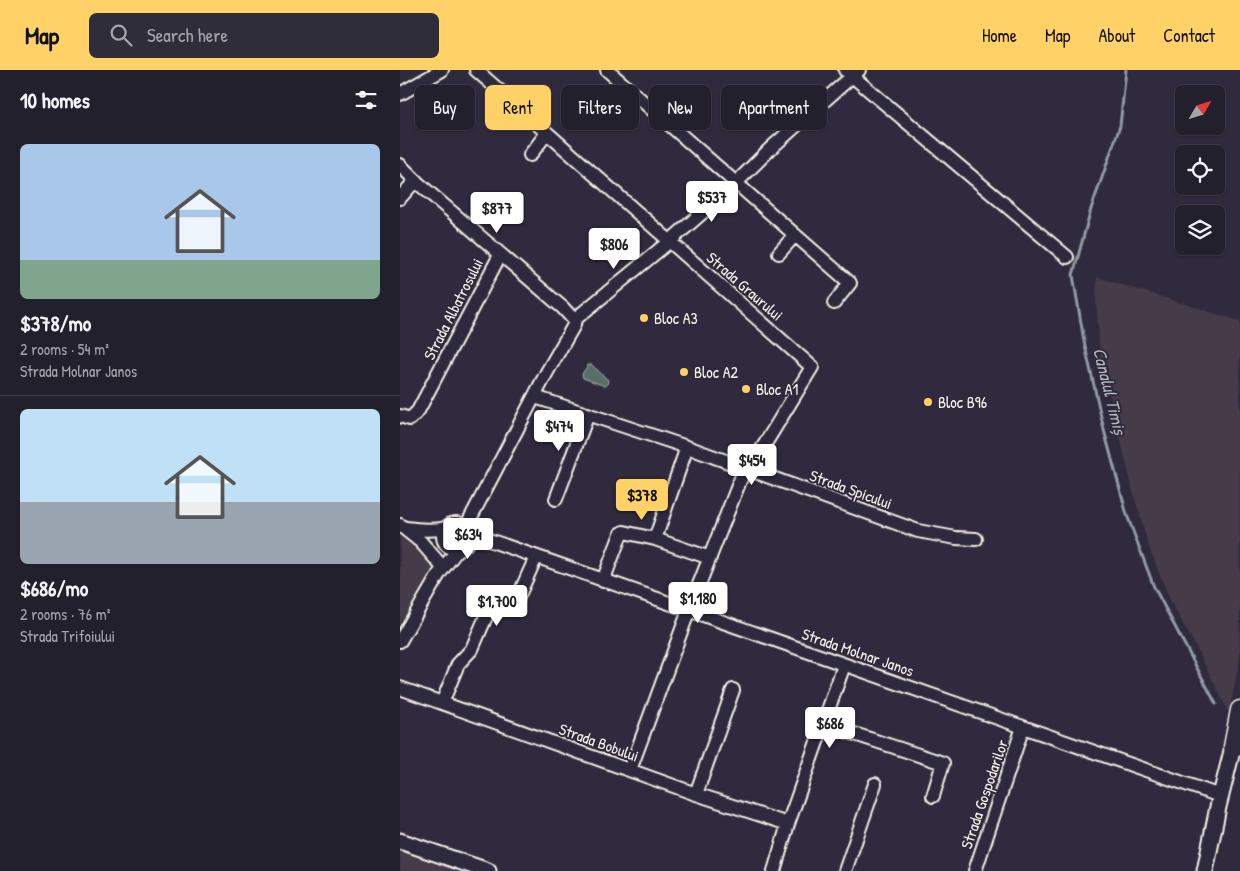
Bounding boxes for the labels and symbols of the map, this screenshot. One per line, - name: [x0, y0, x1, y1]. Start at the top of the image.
- north arrow: [1175, 85, 1225, 135]
- pin: $537: [682, 180, 742, 223]
- pin: $877: [467, 191, 527, 234]
- pin: $806: [584, 228, 644, 270]
- street label: Strada Graurului: [702, 247, 788, 325]
- street label: Strada Albatrosului: [418, 254, 488, 364]
- place label: Bloc A3: [654, 307, 698, 329]
- marker: Bloc A3: [638, 312, 650, 324]
- water label: Canalul Timiș: [1087, 345, 1133, 439]
- place label: Bloc A2: [694, 361, 739, 383]
- marker: Bloc A2: [678, 366, 690, 378]
- place label: Bloc A1: [756, 378, 799, 400]
- marker: Bloc A1: [740, 383, 752, 395]
- place label: Bloc B96: [938, 391, 987, 413]
- marker: Bloc B96: [922, 396, 934, 408]
- pin: $474: [529, 410, 589, 452]
- pin: $454: [722, 444, 782, 486]
- street label: Strada Spicului: [807, 464, 895, 514]
- pin: $378: [612, 478, 672, 521]
- pin: $634: [438, 518, 498, 560]
- pin: $1,180: [657, 582, 739, 624]
- pin: $1,700: [456, 584, 538, 627]
- street label: Strada Molnar Janos: [799, 623, 917, 681]
- pin: $686: [800, 706, 860, 749]
- street label: Strada Bobului: [556, 717, 642, 767]
- street label: Strada Gospodarilor: [955, 736, 1013, 852]

